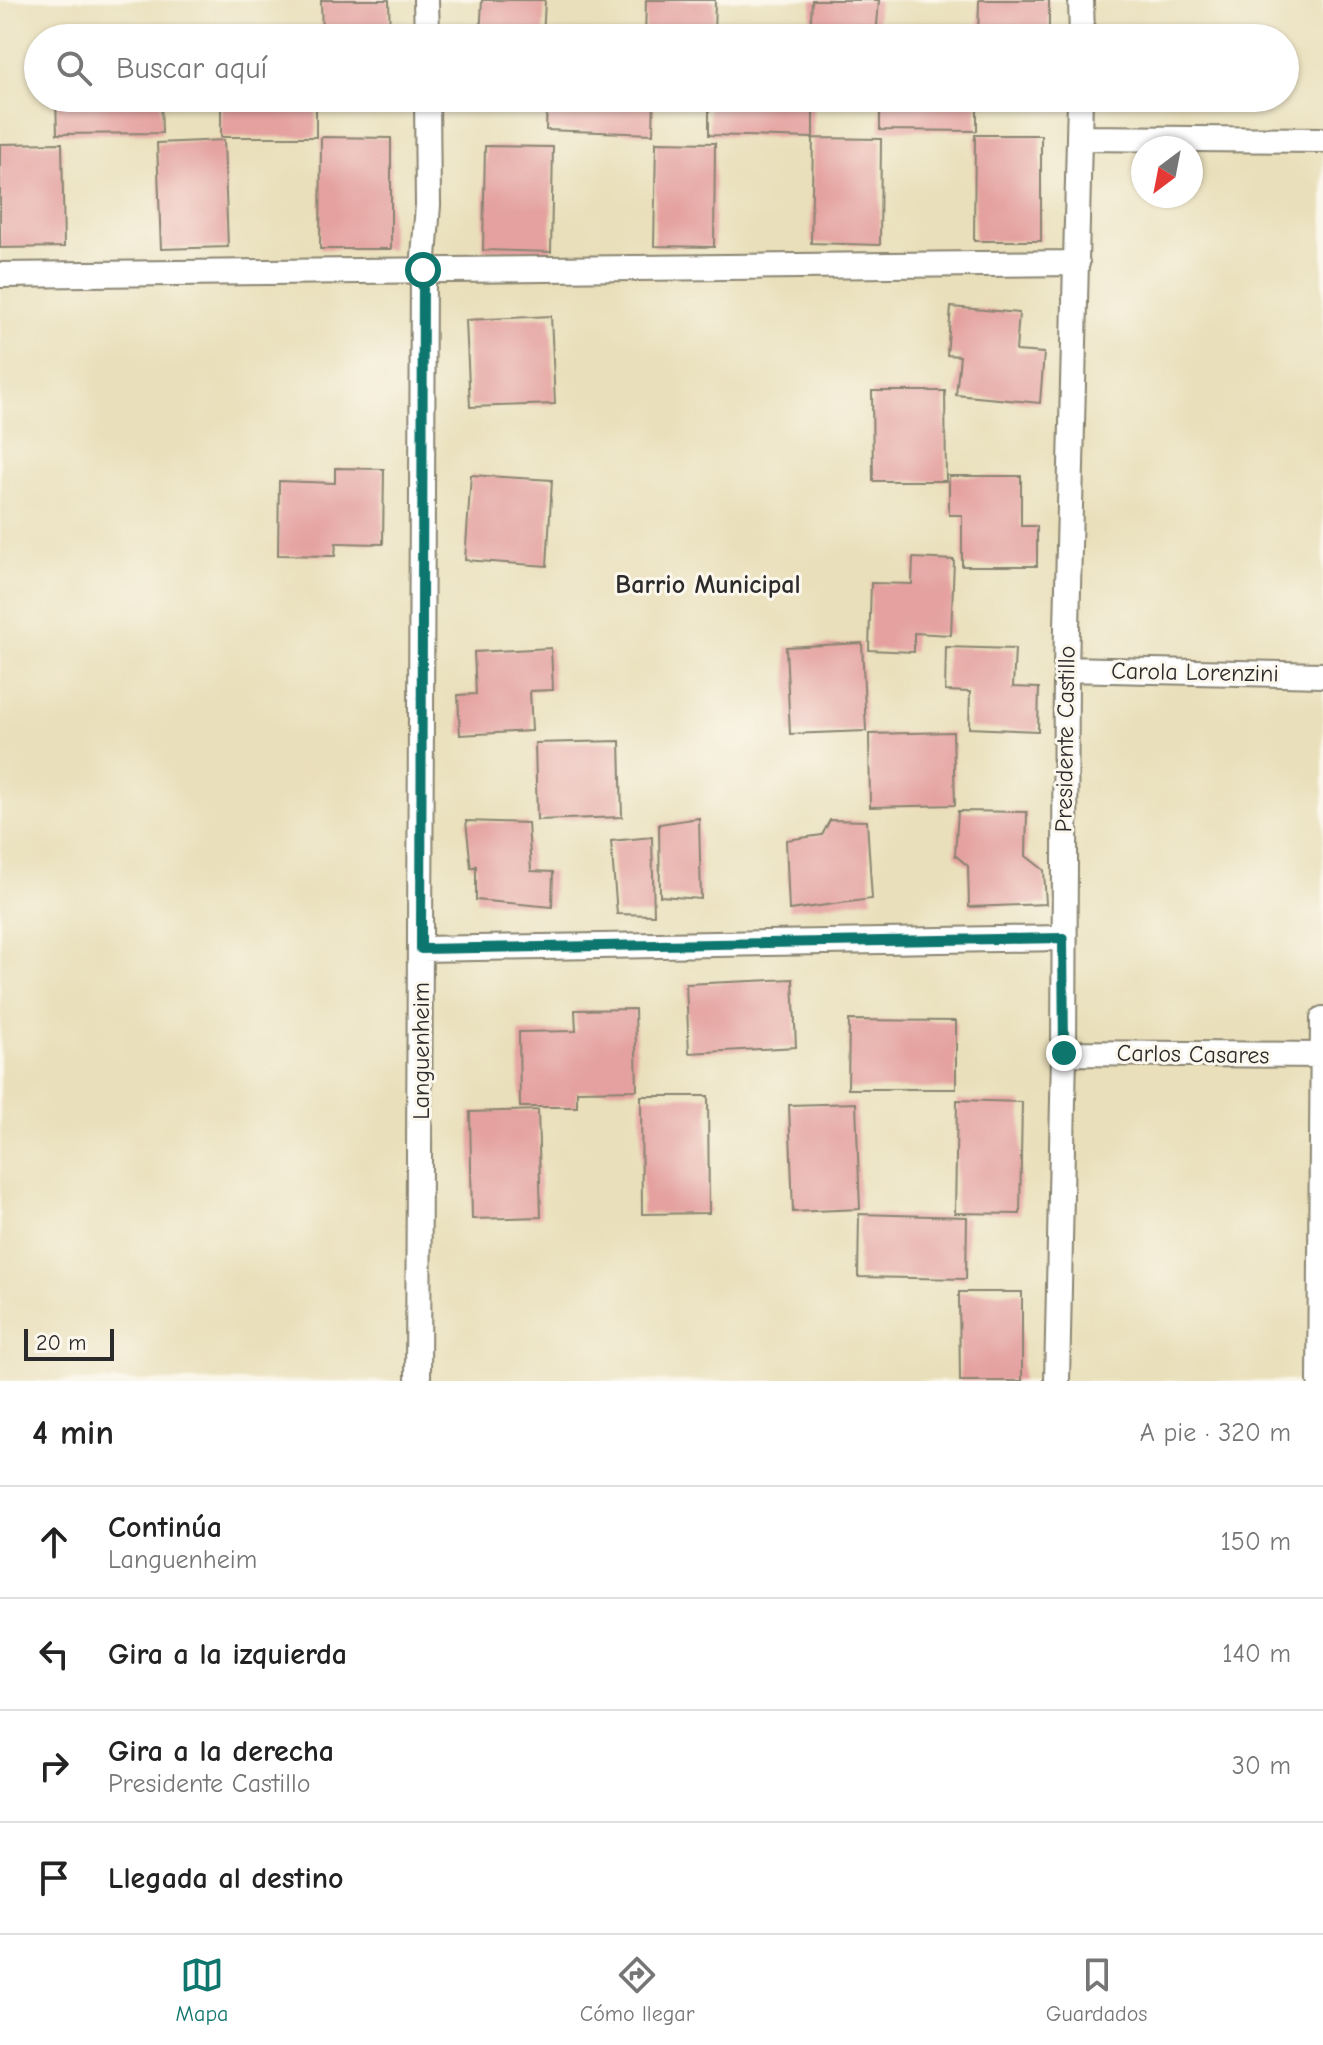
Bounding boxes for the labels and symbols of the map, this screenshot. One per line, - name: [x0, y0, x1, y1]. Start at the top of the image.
- north arrow: [1131, 136, 1203, 208]
- route start: [405, 252, 441, 288]
- district label: Barrio Municipal: [615, 570, 801, 600]
- street label: Presidente Castillo: [1049, 645, 1081, 833]
- street label: Carola Lorenzini: [1111, 657, 1279, 687]
- street label: Languenheim: [407, 982, 435, 1120]
- route end: [1046, 1035, 1082, 1071]
- street label: Carlos Casares: [1116, 1039, 1270, 1069]
- scale bar: [24, 1325, 114, 1361]

